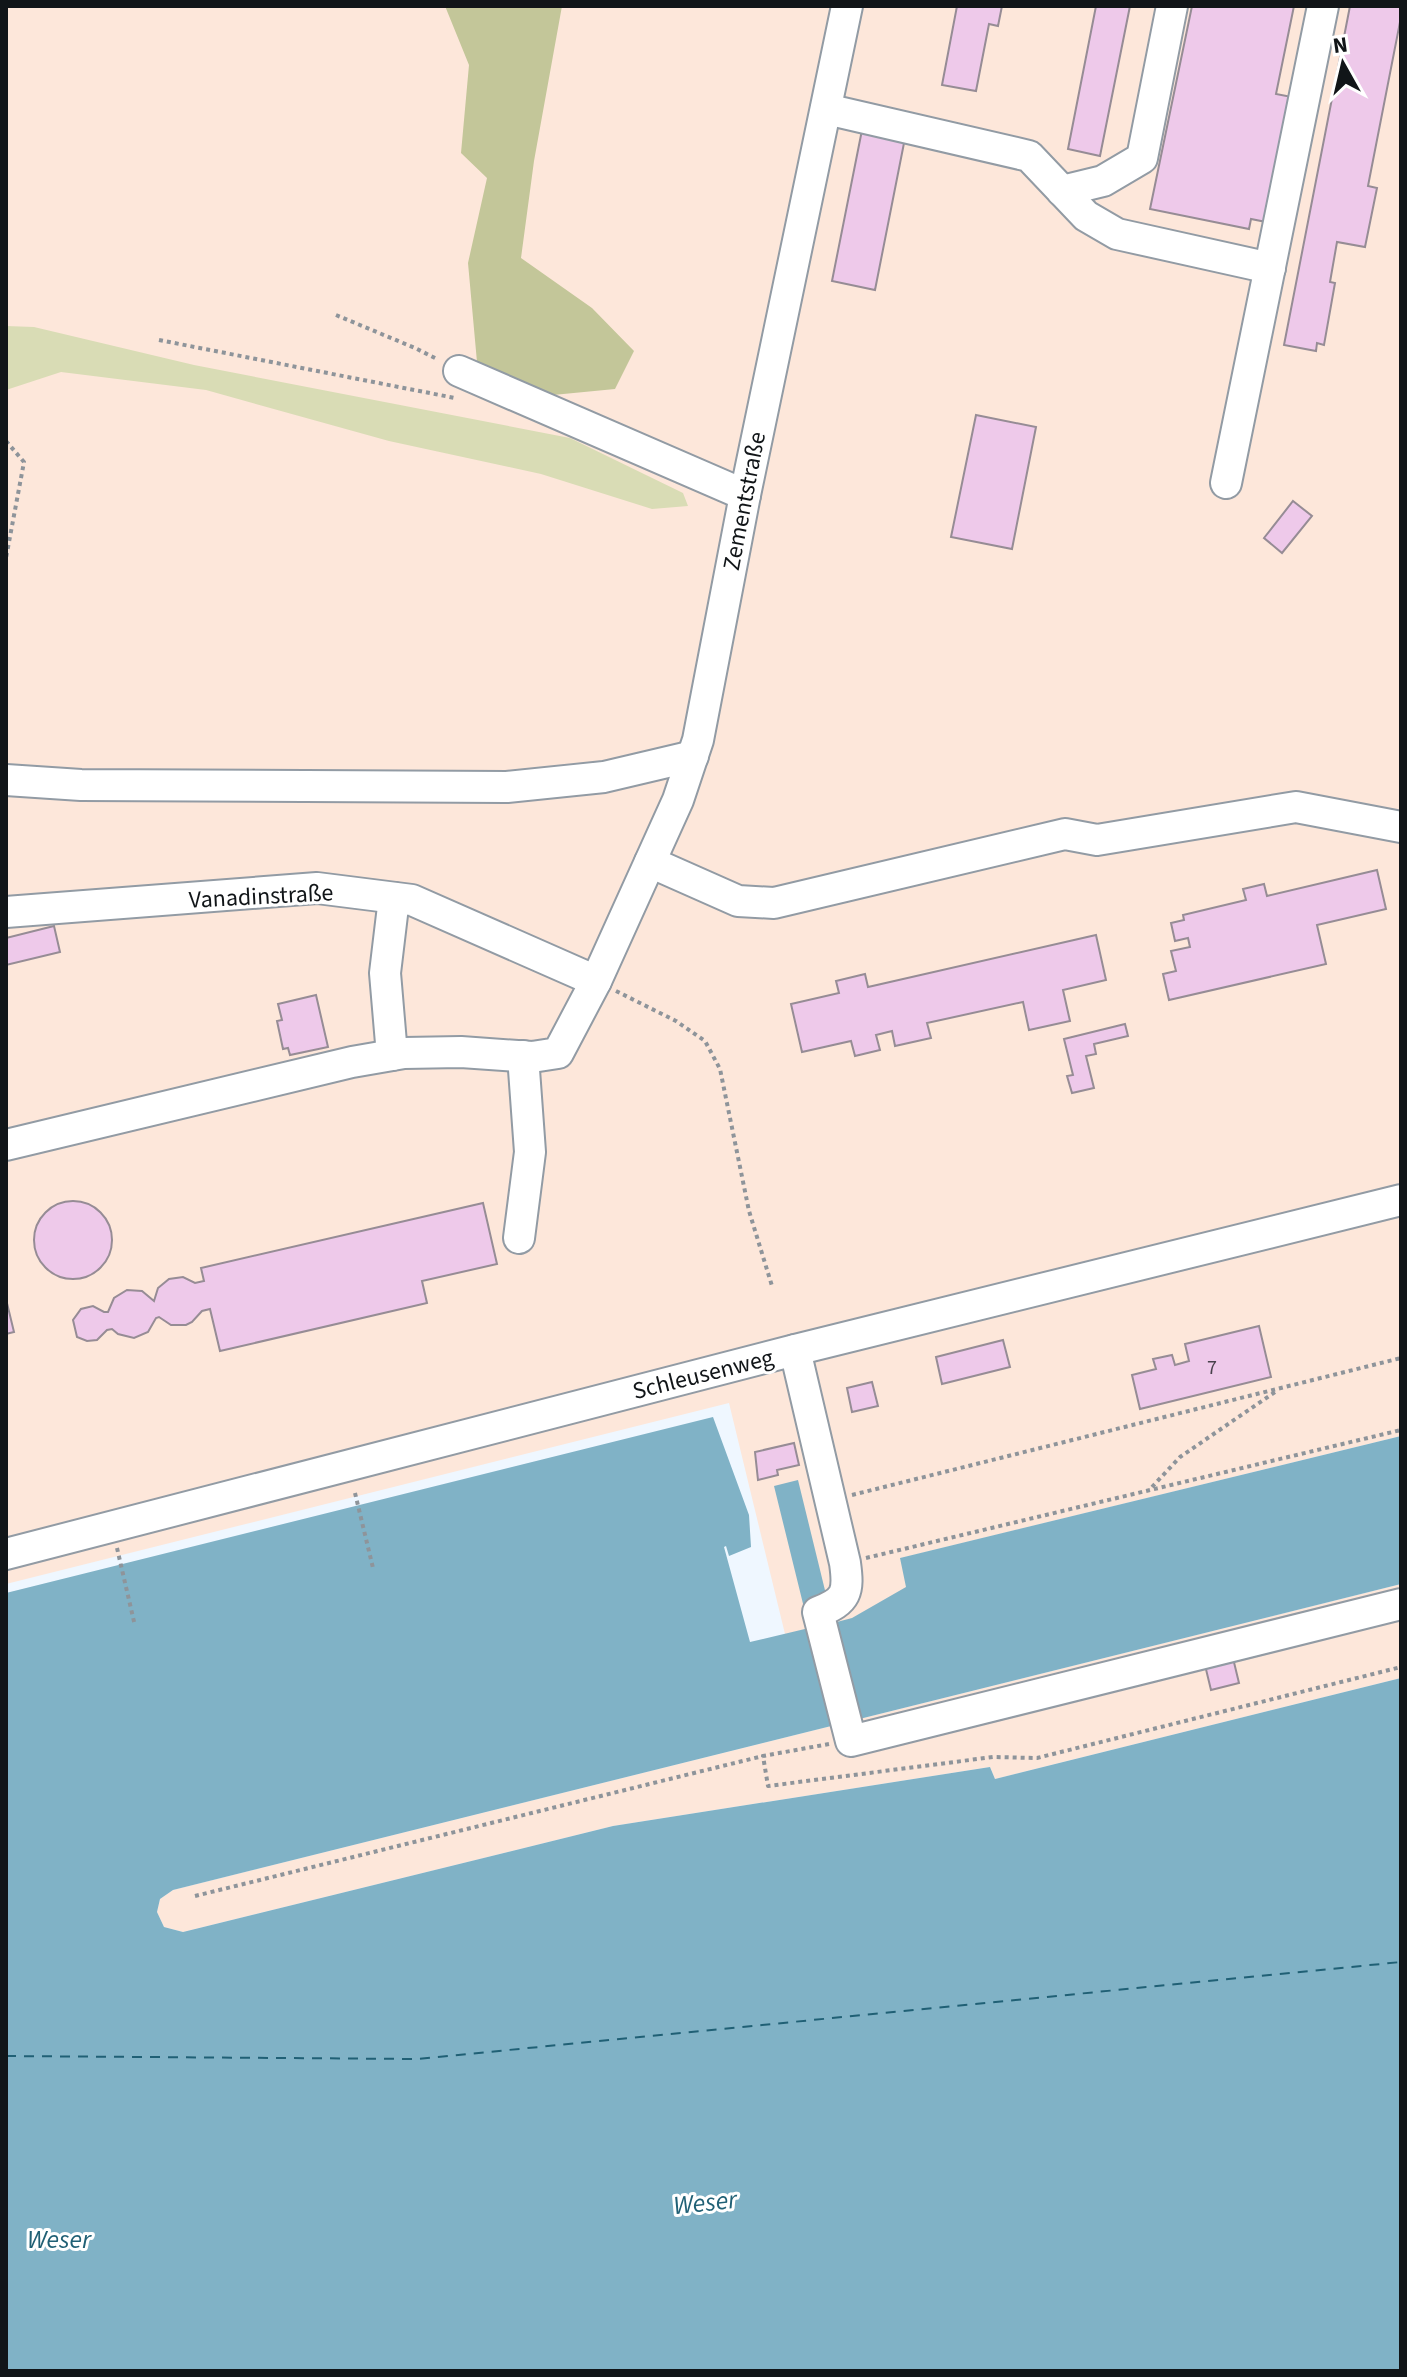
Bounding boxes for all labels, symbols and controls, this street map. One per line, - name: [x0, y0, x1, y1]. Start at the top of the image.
- north arrow: [1303, 24, 1383, 104]
- text: N: [1331, 28, 1350, 62]
- street label: Zementstraße: [714, 429, 775, 573]
- street label: Vanadinstraße: [188, 875, 334, 918]
- street label: Schleusenweg: [629, 1340, 777, 1409]
- house number: 7: [1207, 1354, 1217, 1382]
- water label: Weser: [671, 2181, 740, 2224]
- water label: Weser: [27, 2221, 92, 2258]

